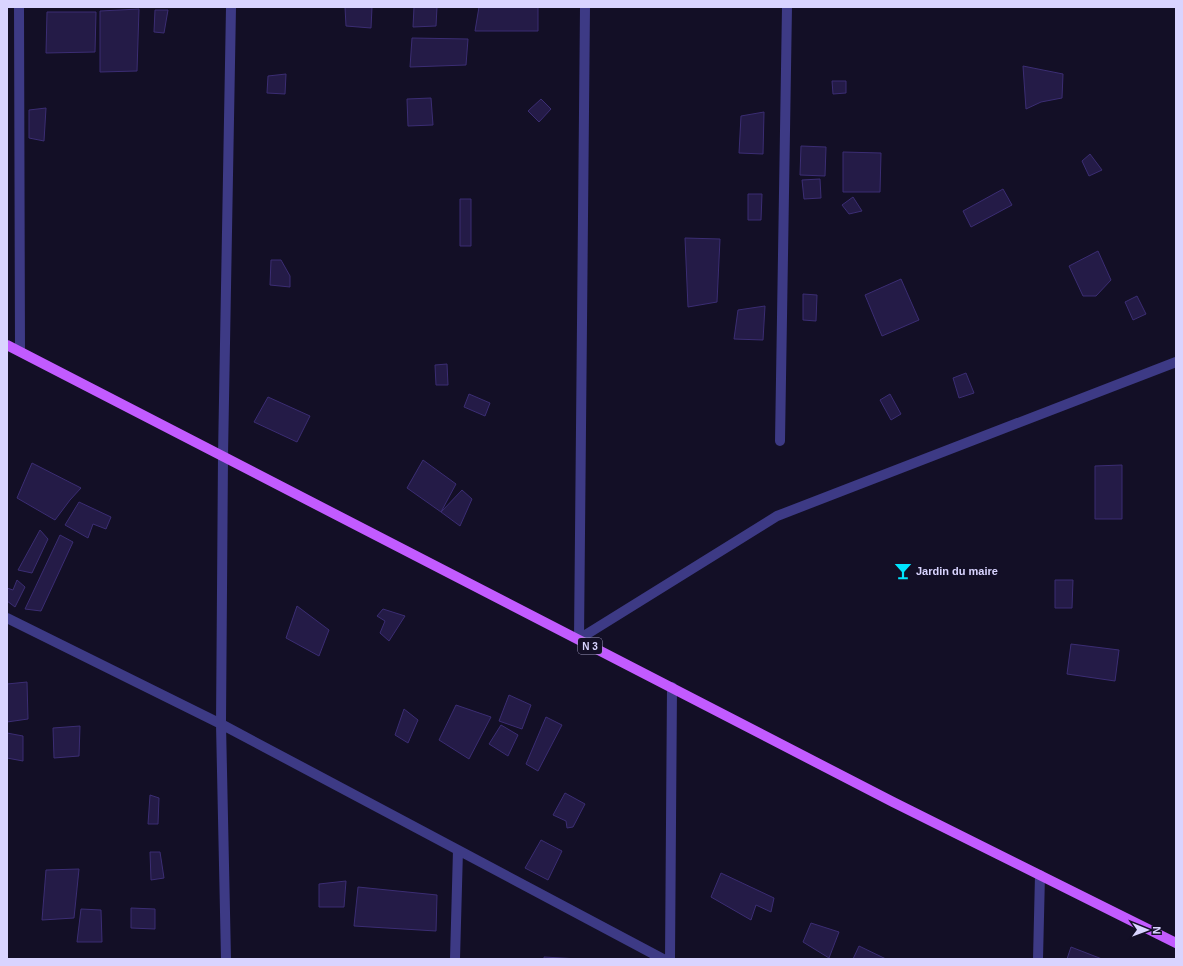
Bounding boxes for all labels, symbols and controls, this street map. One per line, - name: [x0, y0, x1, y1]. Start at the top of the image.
- bar icon: Jardin du maire: [893, 561, 913, 581]
- place label: Jardin du maire: [916, 565, 998, 577]
- road number: N 3: [578, 638, 602, 654]
- north arrow: [1127, 910, 1167, 950]
- text: N: [1151, 926, 1163, 934]

